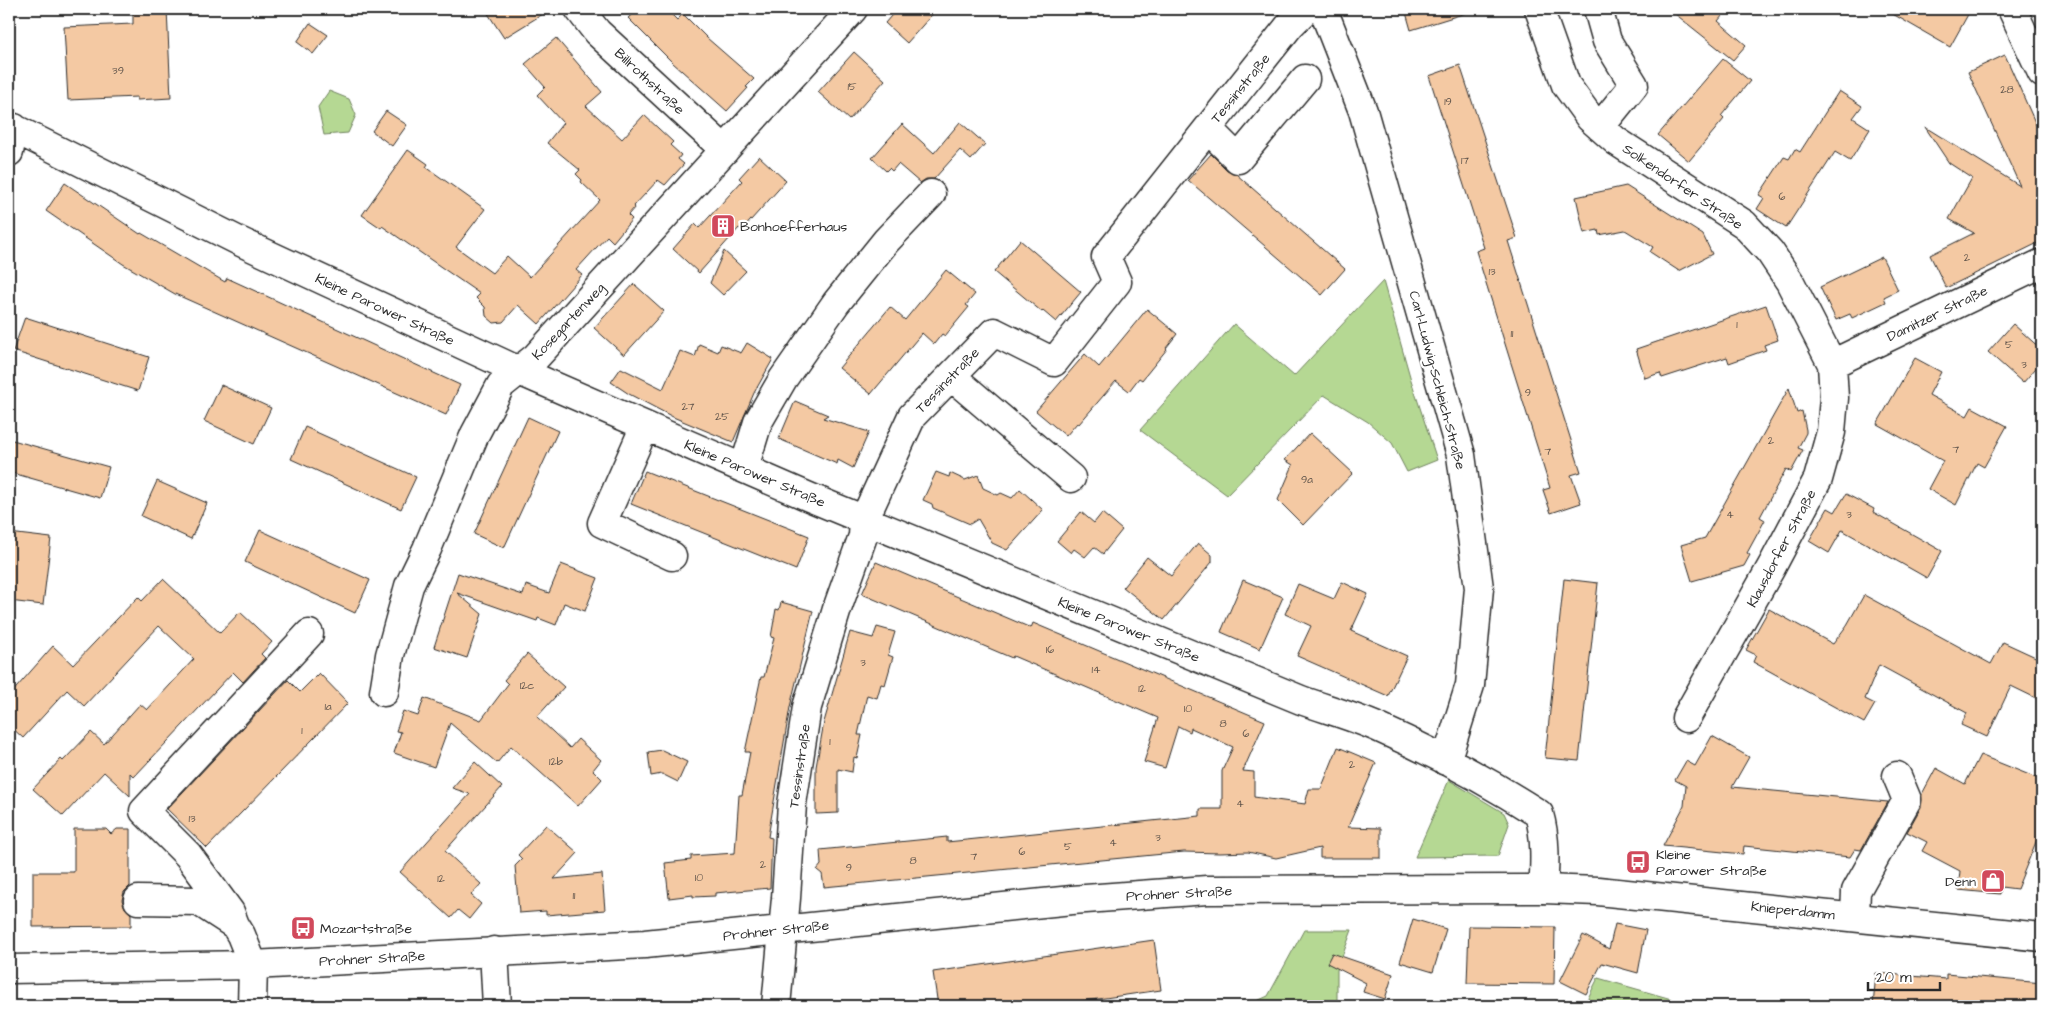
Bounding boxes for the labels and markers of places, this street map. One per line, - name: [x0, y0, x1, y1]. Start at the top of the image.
- building icon: Bonhoefferhaus: [710, 213, 736, 239]
- place label: Bonhoefferhaus: [740, 217, 847, 237]
- place label: Kleine Parower Straße: [1656, 845, 1767, 881]
- bus stop icon: Kleine Parower Straße: [1625, 849, 1651, 875]
- shop icon: Denn: [1980, 868, 2006, 894]
- place label: Denn: [1945, 872, 1976, 892]
- bus stop icon: Mozartstraße: [290, 915, 316, 941]
- place label: Mozartstraße: [320, 919, 412, 939]

